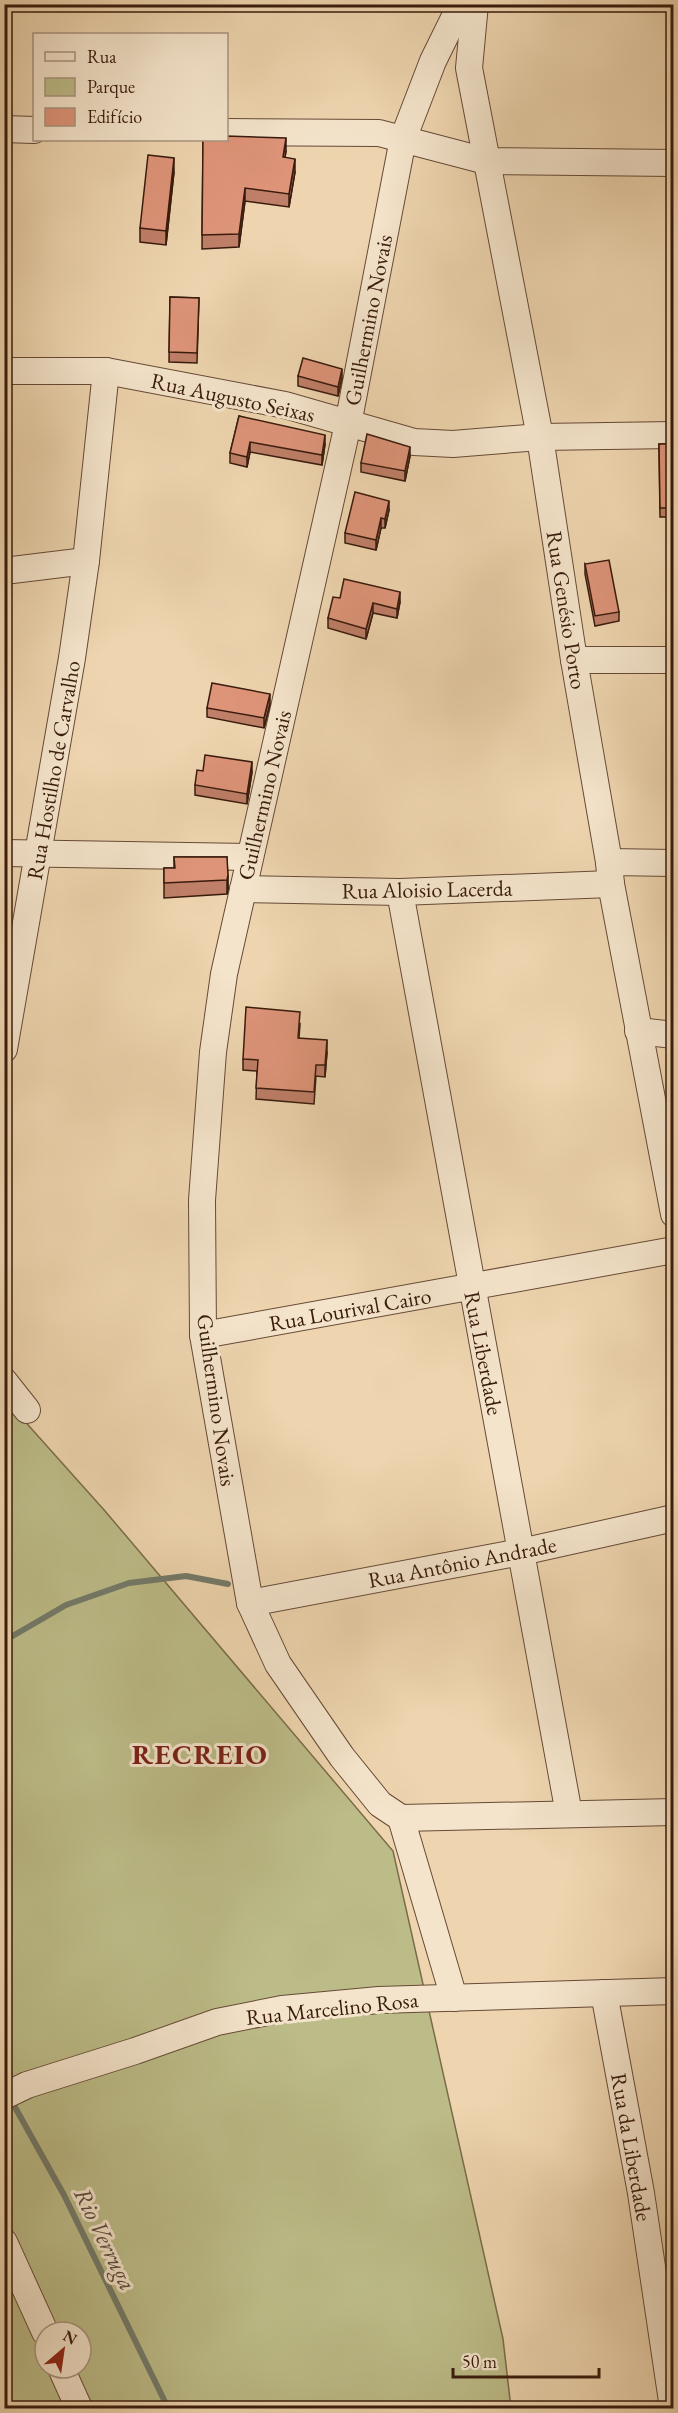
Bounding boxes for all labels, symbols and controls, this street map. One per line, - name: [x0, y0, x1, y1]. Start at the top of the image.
- legend: [33, 33, 228, 141]
- text: Rua: [87, 45, 117, 68]
- text: Parque: [87, 75, 135, 98]
- text: Edifício: [87, 105, 142, 128]
- street label: Guilhermino Novais: [338, 232, 399, 408]
- street label: Rua Augusto Seixas: [148, 366, 318, 429]
- street label: Rua Genésio Porto: [540, 529, 593, 692]
- street label: Rua Hostilho de Carvalho: [20, 658, 87, 882]
- street label: Guilhermino Novais: [231, 707, 298, 883]
- street label: Rua Aloisio Lacerda: [341, 874, 513, 905]
- street label: Rua Lourival Cairo: [267, 1281, 434, 1338]
- street label: Rua Liberdade: [457, 1289, 510, 1418]
- street label: Guilhermino Novais: [190, 1312, 243, 1488]
- street label: Rua Antônio Andrade: [365, 1530, 559, 1595]
- district label: RECREIO: [132, 1736, 268, 1772]
- street label: Rua Marcelino Rosa: [244, 1985, 420, 2032]
- street label: Rua da Liberdade: [604, 2071, 659, 2224]
- water label: Rio Verruga: [67, 2182, 144, 2295]
- north arrow: [33, 2320, 93, 2380]
- text: N: [59, 2325, 81, 2350]
- scale bar: [453, 2341, 598, 2379]
- text: 50 m: [462, 2350, 497, 2373]

